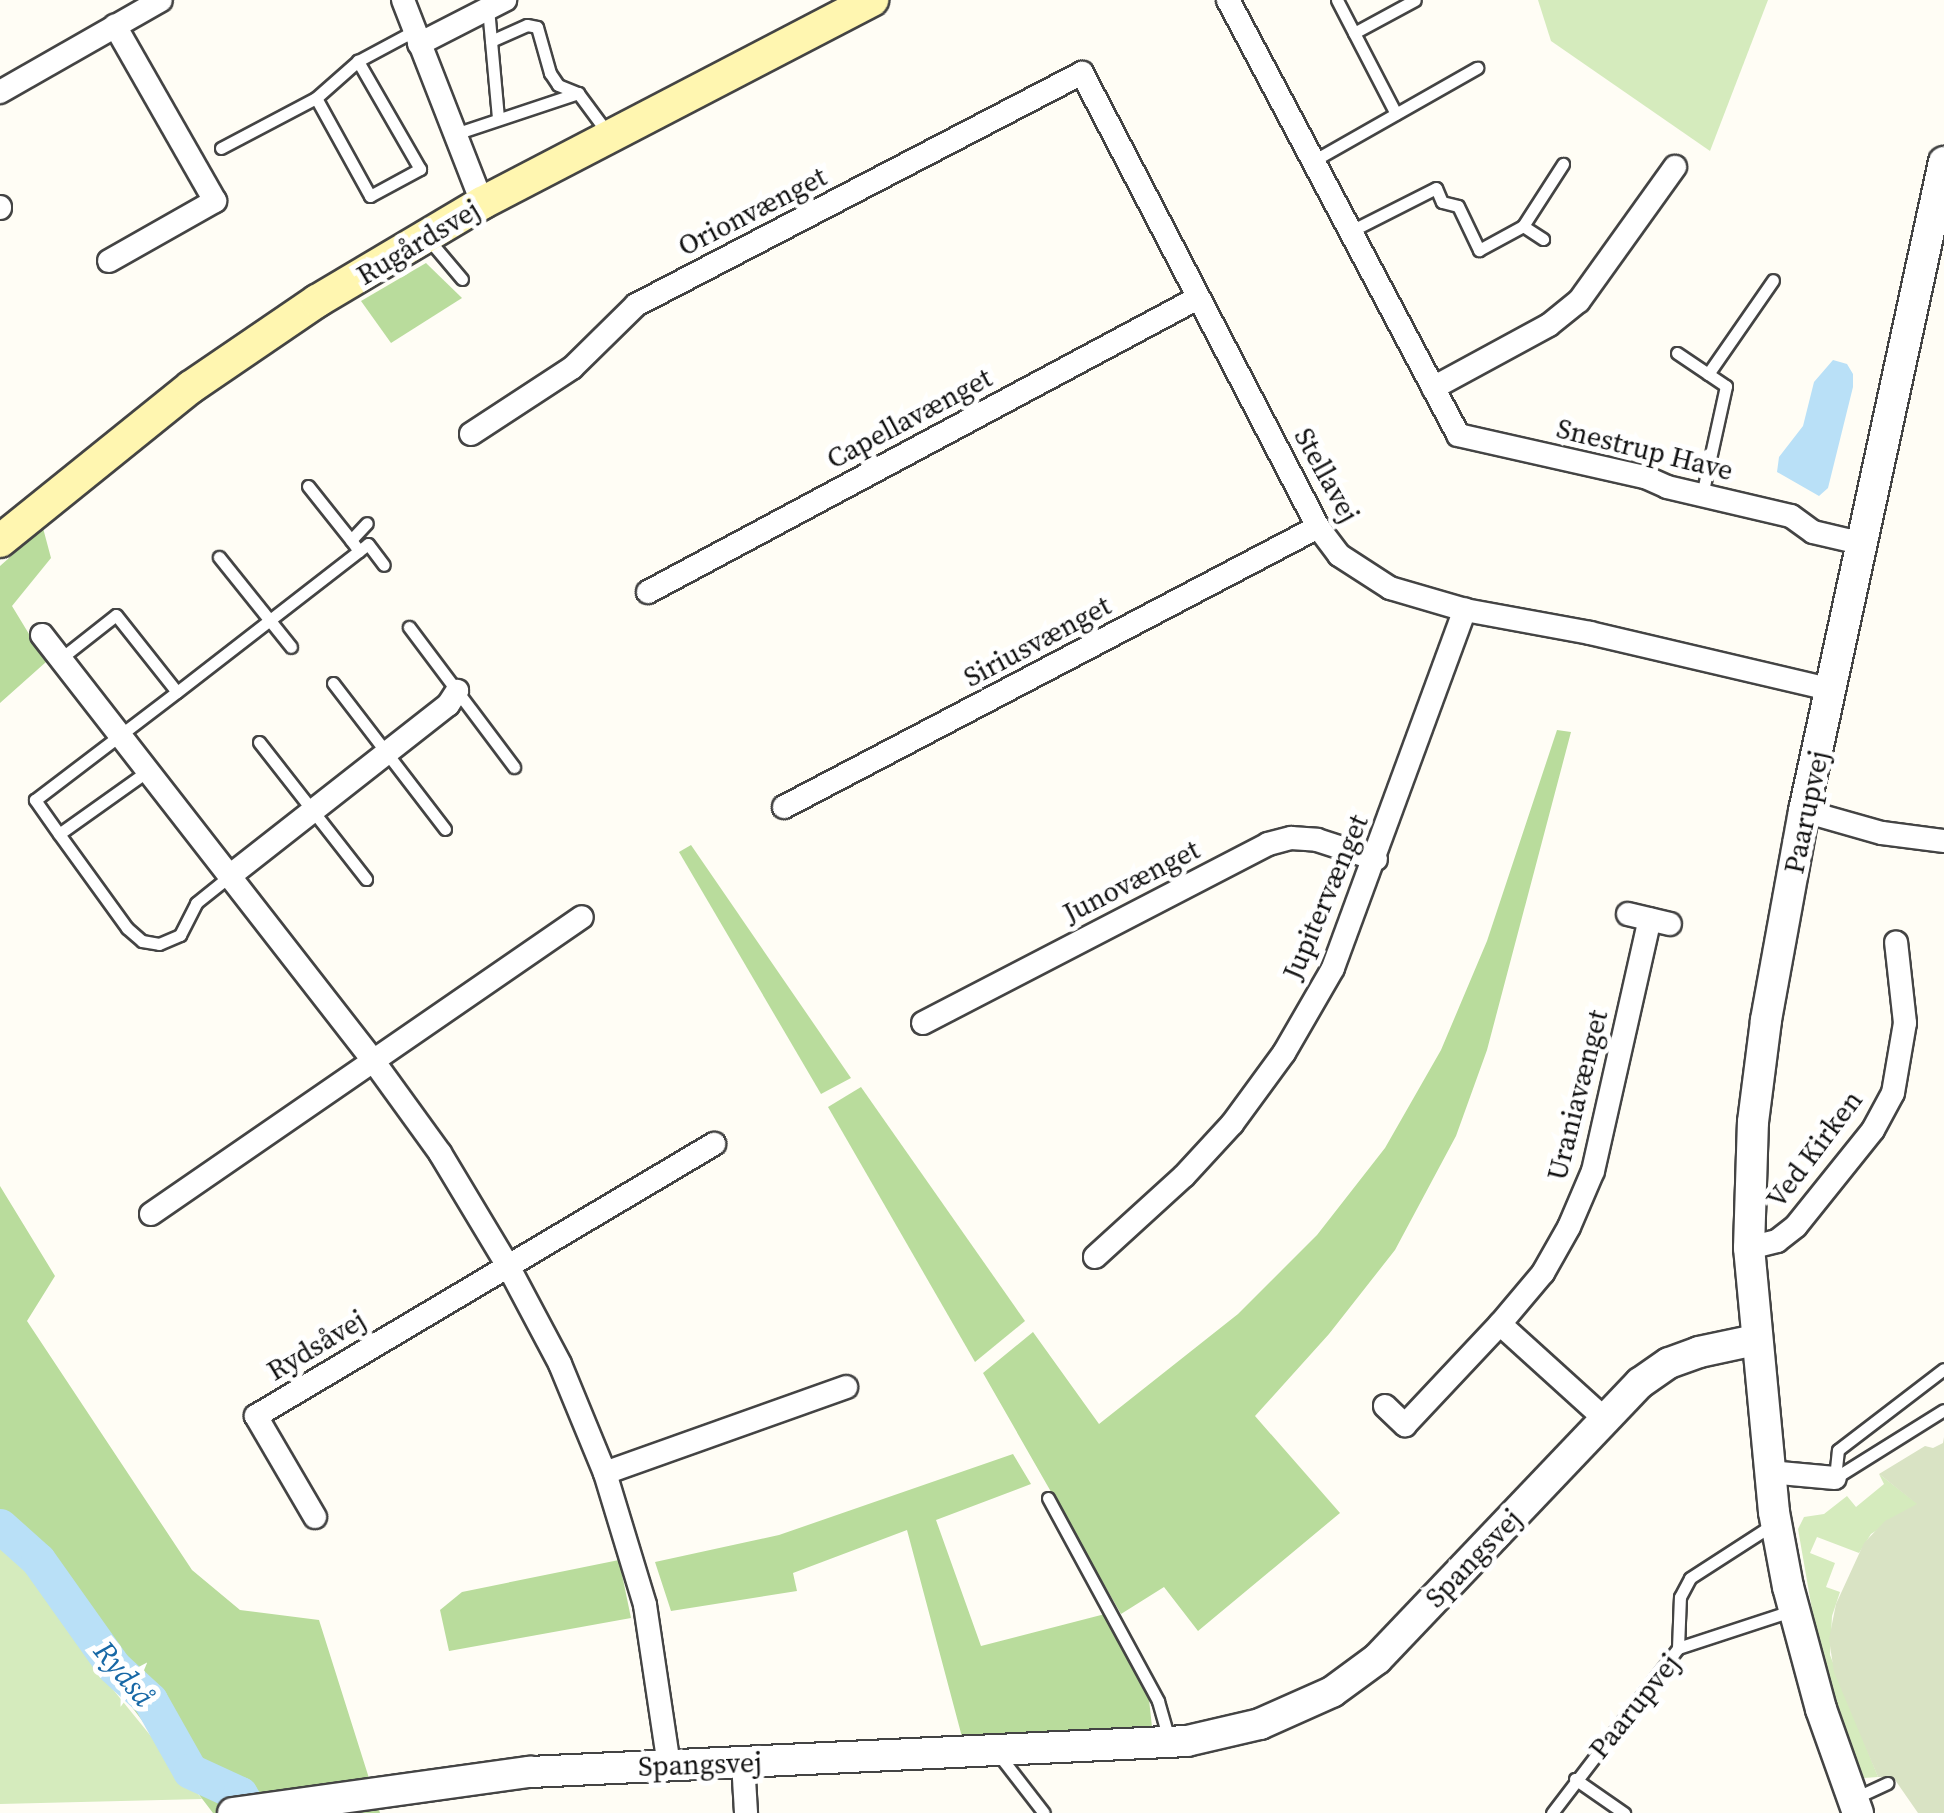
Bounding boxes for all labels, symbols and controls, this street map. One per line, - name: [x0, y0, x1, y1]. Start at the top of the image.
- street label: Orionvænget: [672, 159, 832, 263]
- street label: Rugårdsvej: [351, 192, 485, 292]
- street label: Capellavænget: [821, 360, 997, 476]
- street label: Snestrup Have: [1553, 411, 1737, 487]
- street label: Stellavej: [1287, 422, 1367, 528]
- street label: Siriusvænget: [958, 588, 1116, 694]
- street label: Paarupvej: [1777, 748, 1835, 876]
- street label: Jupitervænget: [1275, 809, 1375, 985]
- street label: Junovænget: [1057, 832, 1205, 930]
- street label: Uraniavænget: [1540, 1006, 1614, 1184]
- street label: Ved Kirken: [1759, 1084, 1869, 1214]
- street label: Rydsåvej: [261, 1303, 371, 1387]
- street label: Spangsvej: [1418, 1502, 1528, 1614]
- water label: Rydså: [86, 1634, 162, 1714]
- street label: Paarupvej: [1582, 1647, 1686, 1765]
- street label: Spangsvej: [638, 1745, 762, 1783]

